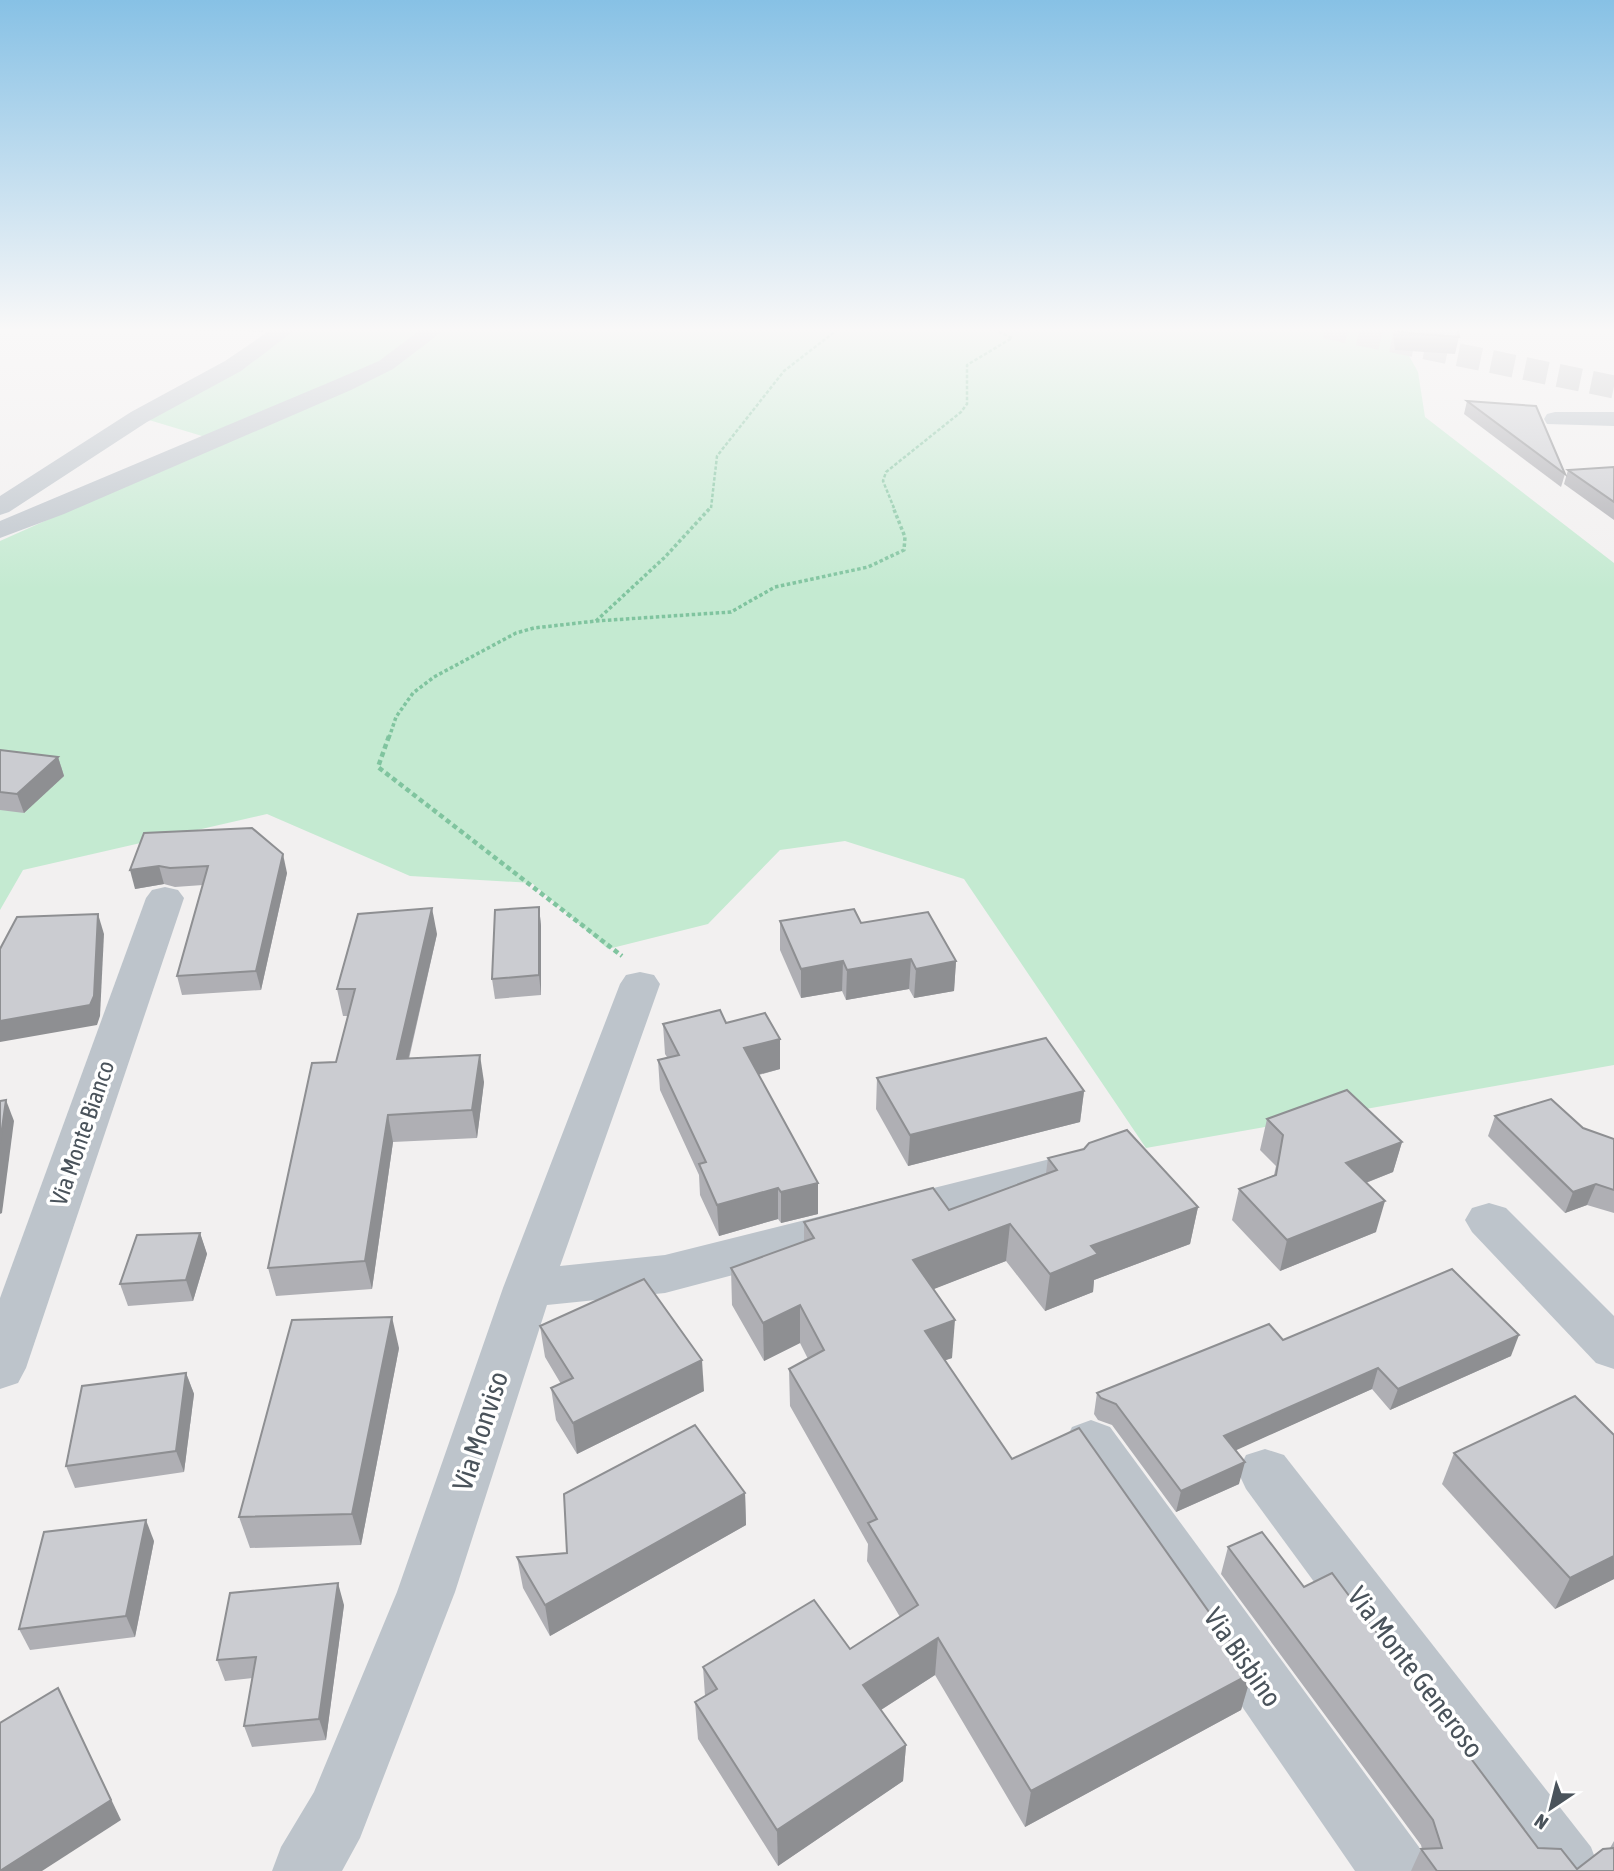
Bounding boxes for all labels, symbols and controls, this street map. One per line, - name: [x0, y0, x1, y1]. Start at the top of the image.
- street label: Via Monte Bianco: [45, 1057, 119, 1209]
- street label: Via Monviso: [446, 1367, 514, 1495]
- street label: Via Monte Generoso: [1341, 1580, 1491, 1764]
- street label: Via Bisbino: [1197, 1602, 1289, 1712]
- north arrow: [1516, 1773, 1586, 1843]
- text: N: [1530, 1810, 1552, 1834]

